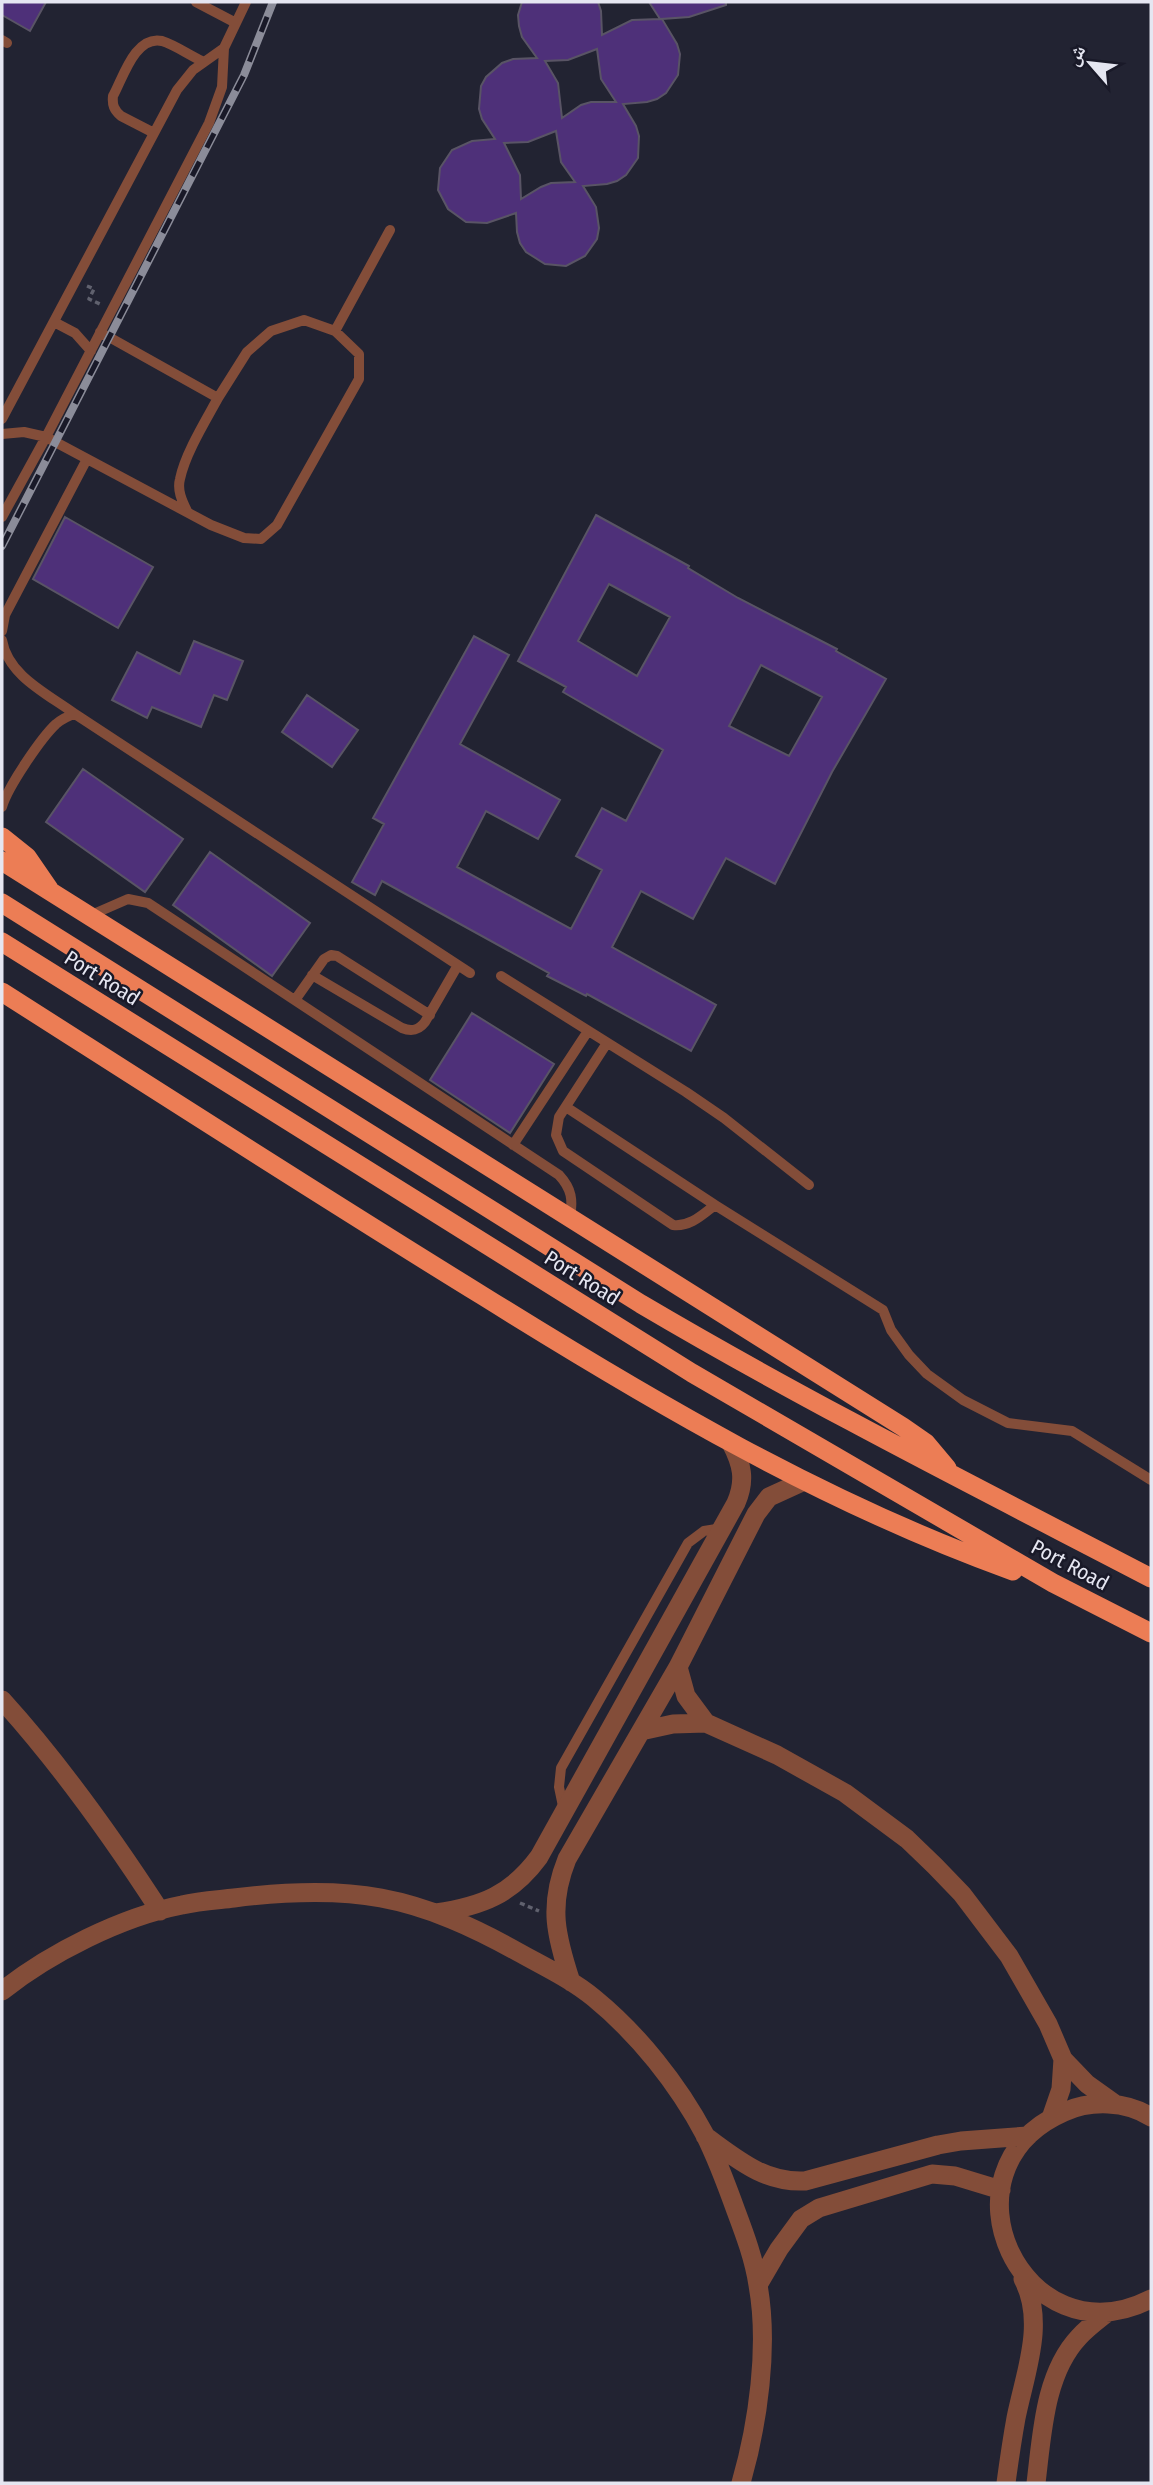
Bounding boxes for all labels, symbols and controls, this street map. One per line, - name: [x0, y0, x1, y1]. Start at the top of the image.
- north arrow: [1055, 28, 1125, 98]
- text: ش: [1061, 41, 1090, 70]
- street label: Port Road: [59, 945, 145, 1011]
- street label: Port Road: [539, 1245, 625, 1311]
- street label: Port Road: [1027, 1534, 1113, 1596]

